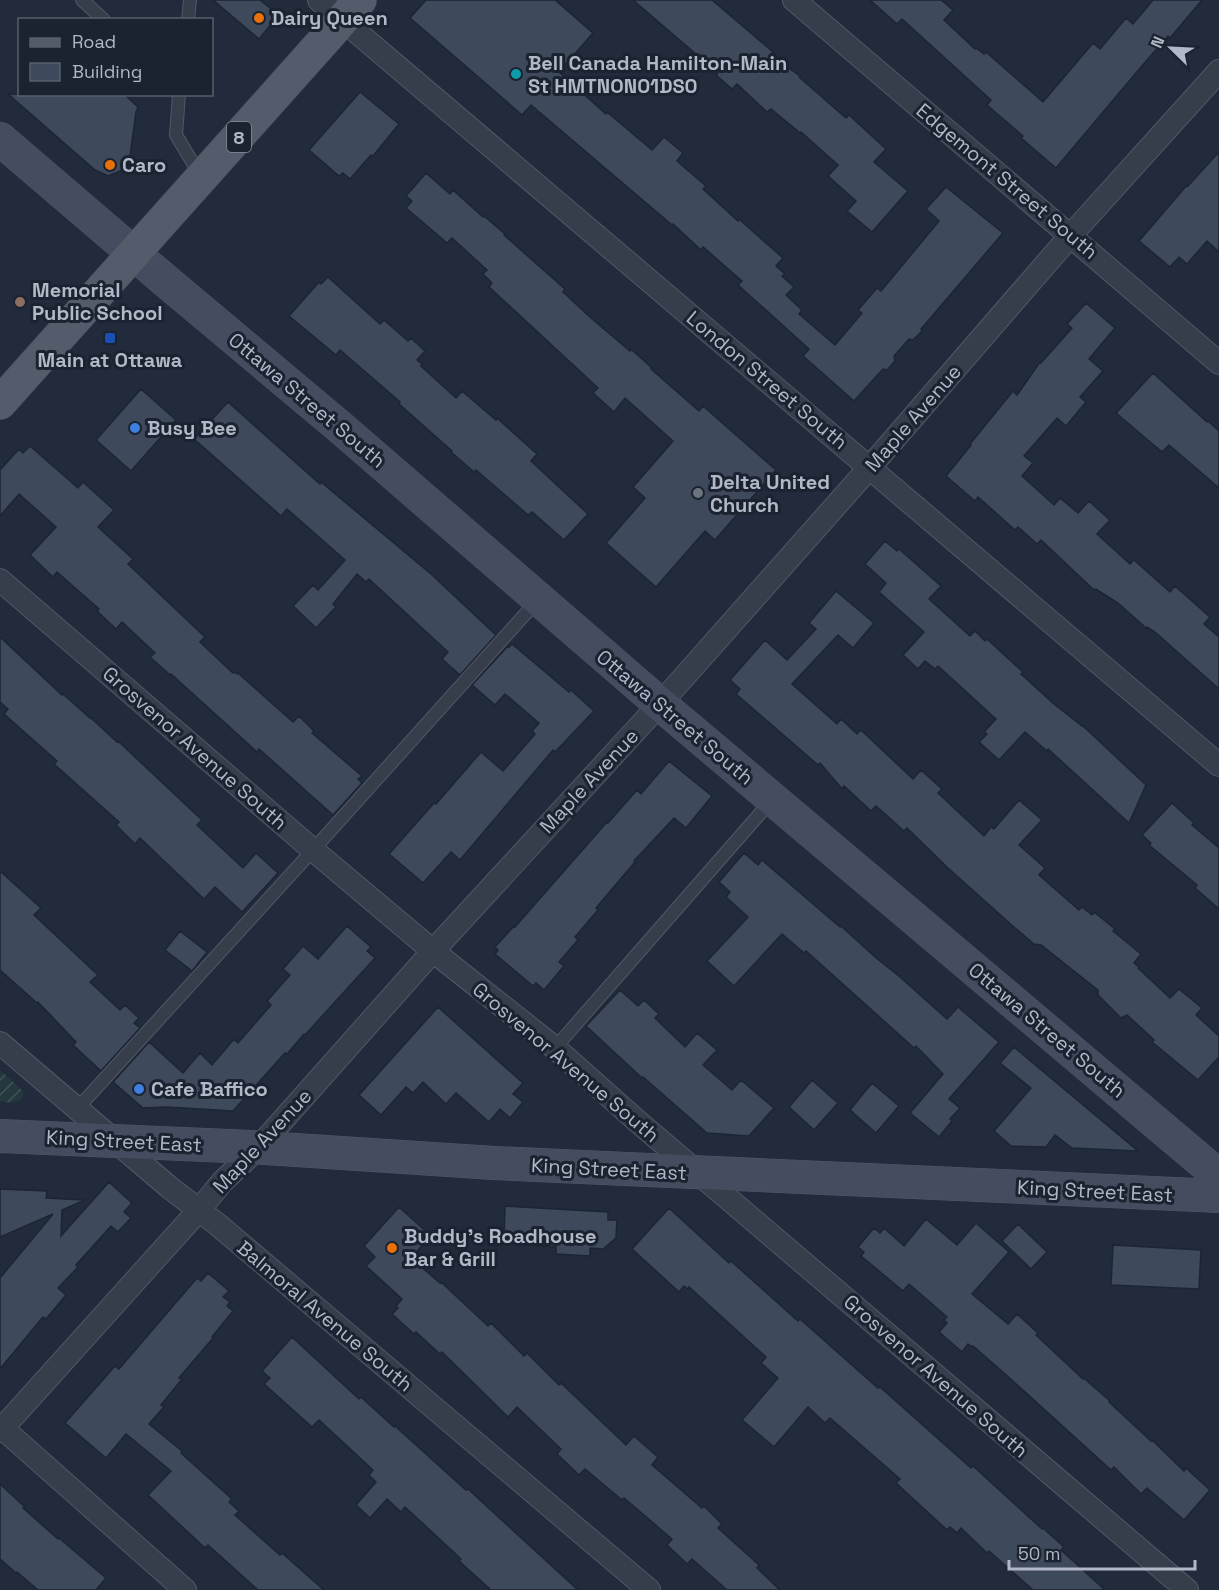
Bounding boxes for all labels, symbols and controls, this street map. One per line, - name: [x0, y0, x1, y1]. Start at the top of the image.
- place label: Dairy Queen: [271, 5, 388, 31]
- marker: Dairy Queen: [252, 11, 266, 25]
- legend: [18, 18, 213, 96]
- north arrow: [1141, 18, 1201, 78]
- text: Road: [72, 30, 116, 53]
- text: N: [1146, 33, 1170, 51]
- place label: Bell Canada Hamilton-Main St HMTNON01DS0: [528, 50, 787, 99]
- text: Building: [72, 60, 142, 83]
- marker: Bell Canada Hamilton-Main St HMTNON01DS0: [509, 67, 523, 81]
- street label: Edgemont Street South: [911, 97, 1103, 265]
- road number: 8: [227, 122, 251, 152]
- place label: Caro: [122, 152, 166, 178]
- marker: Caro: [103, 158, 117, 172]
- place label: Memorial Public School: [32, 277, 163, 326]
- marker: Memorial Public School: [13, 295, 27, 309]
- street label: London Street South: [681, 305, 853, 455]
- street label: Ottawa Street South: [223, 327, 391, 473]
- marker: Main at Ottawa: [103, 331, 117, 345]
- place label: Main at Ottawa: [38, 347, 183, 373]
- street label: Maple Avenue: [859, 359, 967, 477]
- place label: Busy Bee: [147, 415, 237, 441]
- marker: Busy Bee: [128, 421, 142, 435]
- place label: Delta United Church: [710, 469, 830, 518]
- marker: Delta United Church: [691, 486, 705, 500]
- street label: Ottawa Street South: [591, 644, 759, 790]
- street label: Grosvenor Avenue South: [97, 661, 293, 835]
- street label: Maple Avenue: [534, 723, 644, 839]
- street label: Ottawa Street South: [963, 957, 1131, 1103]
- street label: Grosvenor Avenue South: [467, 976, 665, 1148]
- place label: Cafe Baffico: [151, 1076, 268, 1102]
- marker: Cafe Baffico: [132, 1082, 146, 1096]
- street label: Maple Avenue: [207, 1083, 317, 1199]
- street label: King Street East: [46, 1124, 202, 1158]
- street label: King Street East: [531, 1152, 687, 1186]
- street label: King Street East: [1017, 1174, 1173, 1208]
- place label: Buddy's Roadhouse Bar & Grill: [404, 1223, 597, 1272]
- street label: Balmoral Avenue South: [232, 1235, 418, 1397]
- marker: Buddy's Roadhouse Bar & Grill: [385, 1241, 399, 1255]
- street label: Grosvenor Avenue South: [838, 1289, 1034, 1463]
- scale bar: [1009, 1533, 1195, 1571]
- text: 50 m: [1018, 1542, 1060, 1565]

